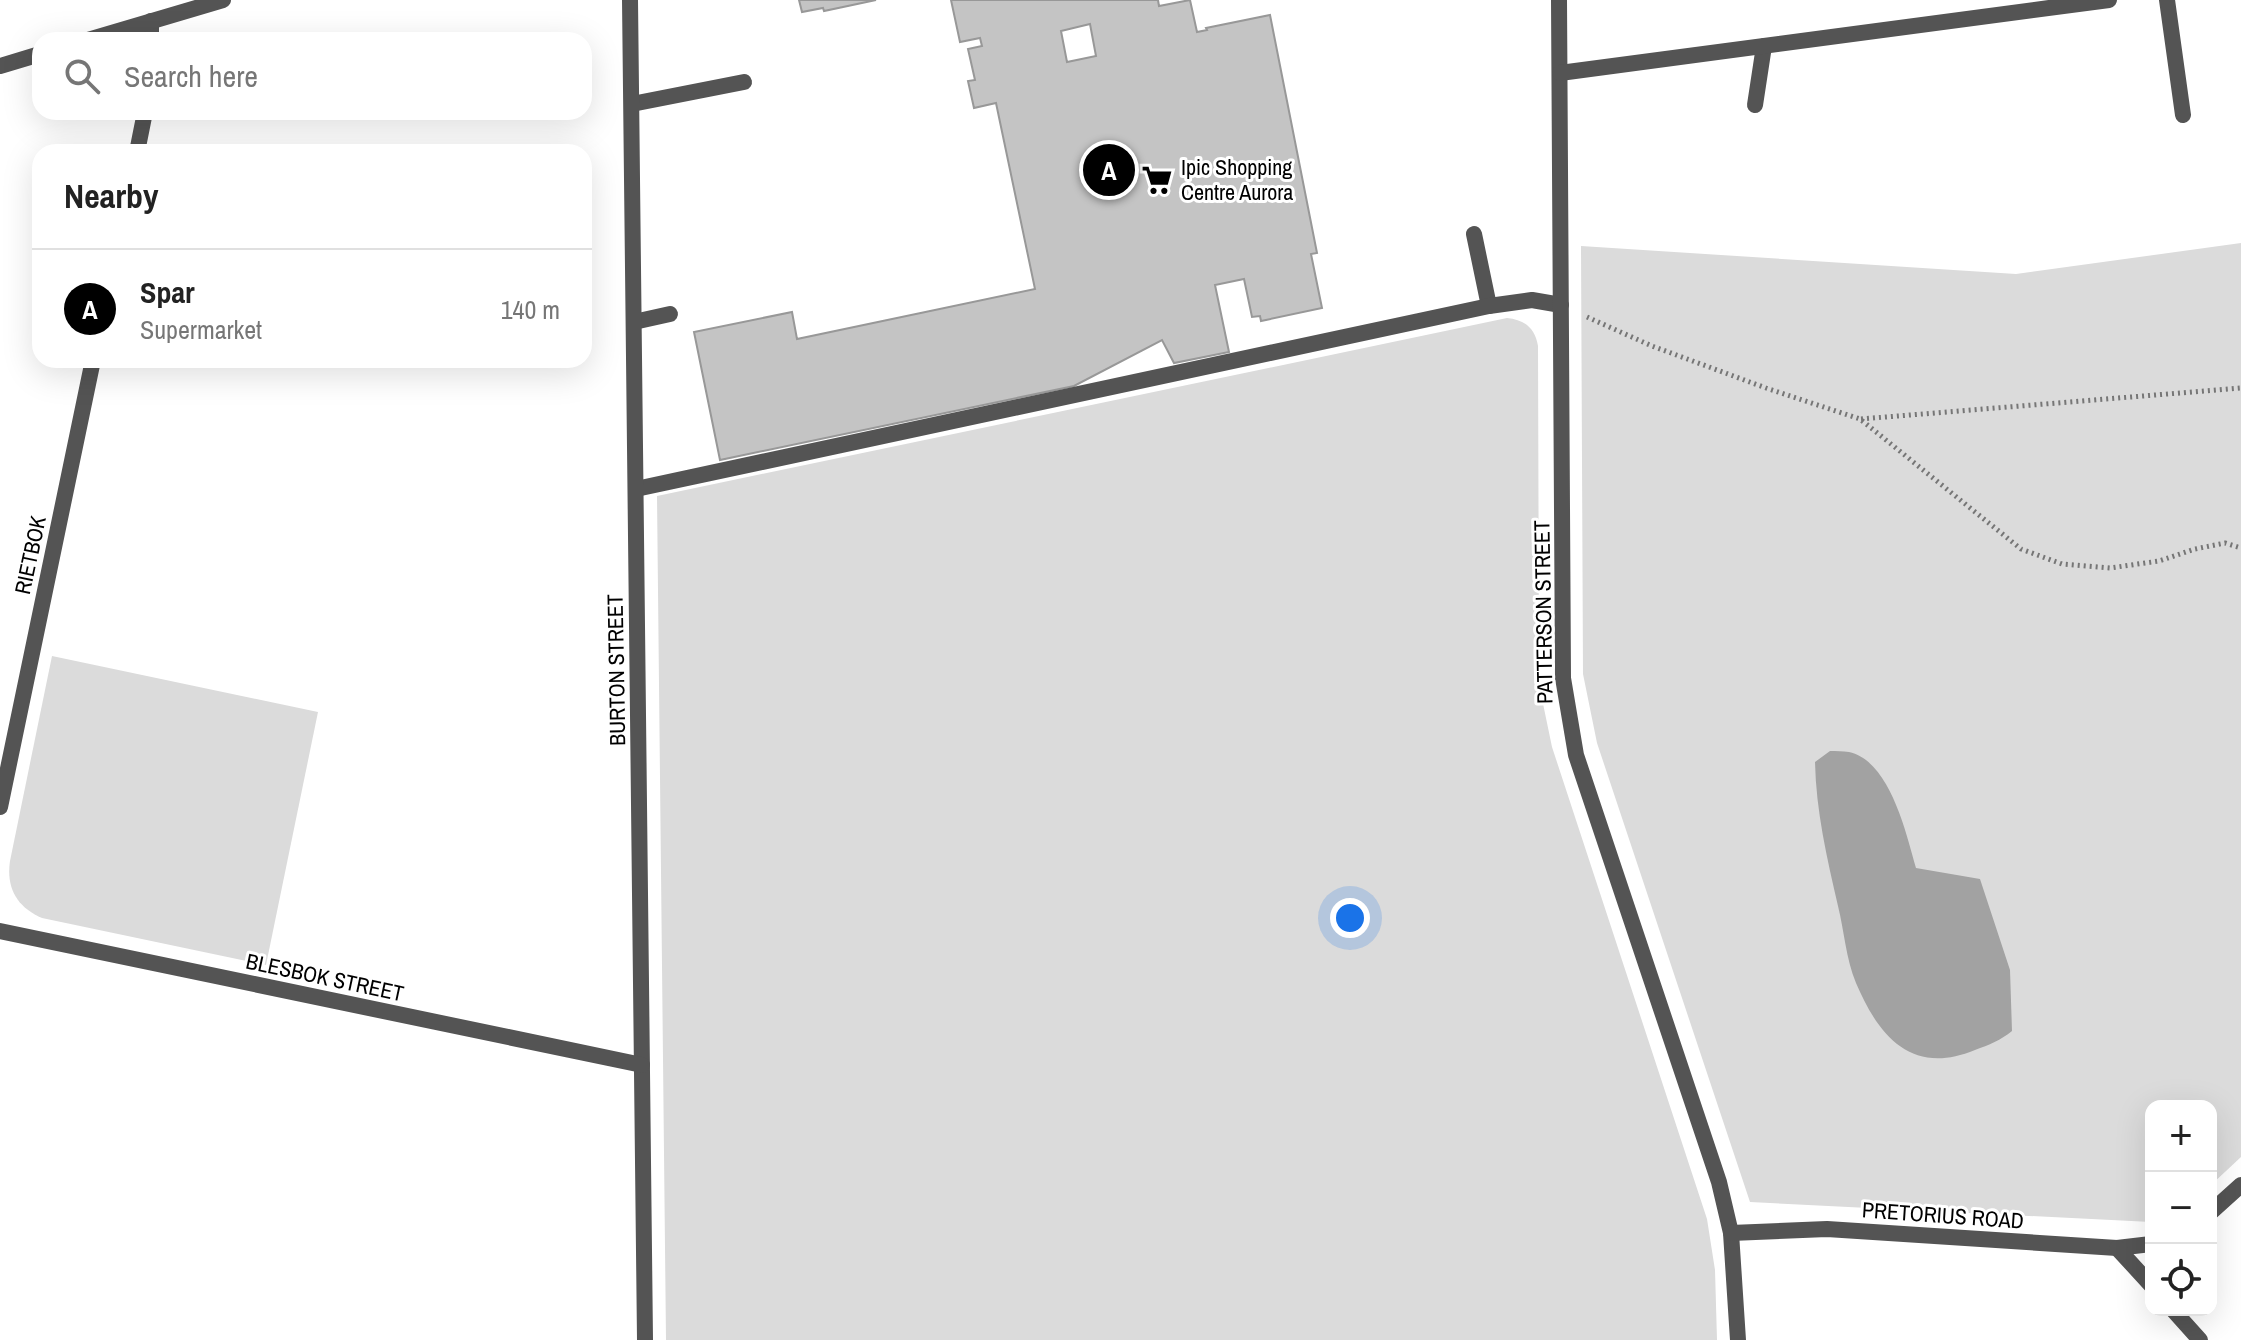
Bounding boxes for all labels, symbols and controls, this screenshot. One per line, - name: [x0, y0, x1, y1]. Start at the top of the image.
- search box: [32, 32, 592, 120]
- icon: search: [60, 54, 104, 98]
- text: Search here: [124, 56, 258, 96]
- pin: A: [1083, 140, 1135, 200]
- place label: Ipic Shopping Centre Aurora: [1181, 152, 1293, 207]
- supermarket icon: Ipic Shopping Centre Aurora: [1140, 163, 1174, 197]
- text: Nearby: [64, 173, 159, 219]
- text: Spar: [140, 272, 195, 312]
- text: A: [82, 292, 98, 327]
- text: 140 m: [501, 292, 560, 327]
- text: Supermarket: [140, 312, 262, 347]
- street label: RIETBOK: [7, 513, 53, 597]
- street label: PATTERSON STREET: [1526, 520, 1560, 704]
- street label: BURTON STREET: [600, 594, 632, 746]
- your location: [1330, 898, 1370, 938]
- street label: BLESBOK STREET: [243, 946, 407, 1008]
- map controls: [2145, 1100, 2217, 1316]
- button: +: [2145, 1100, 2217, 1172]
- button: −: [2145, 1172, 2217, 1244]
- street label: PRETORIUS ROAD: [1861, 1194, 2025, 1236]
- button: locate: [2145, 1244, 2217, 1316]

